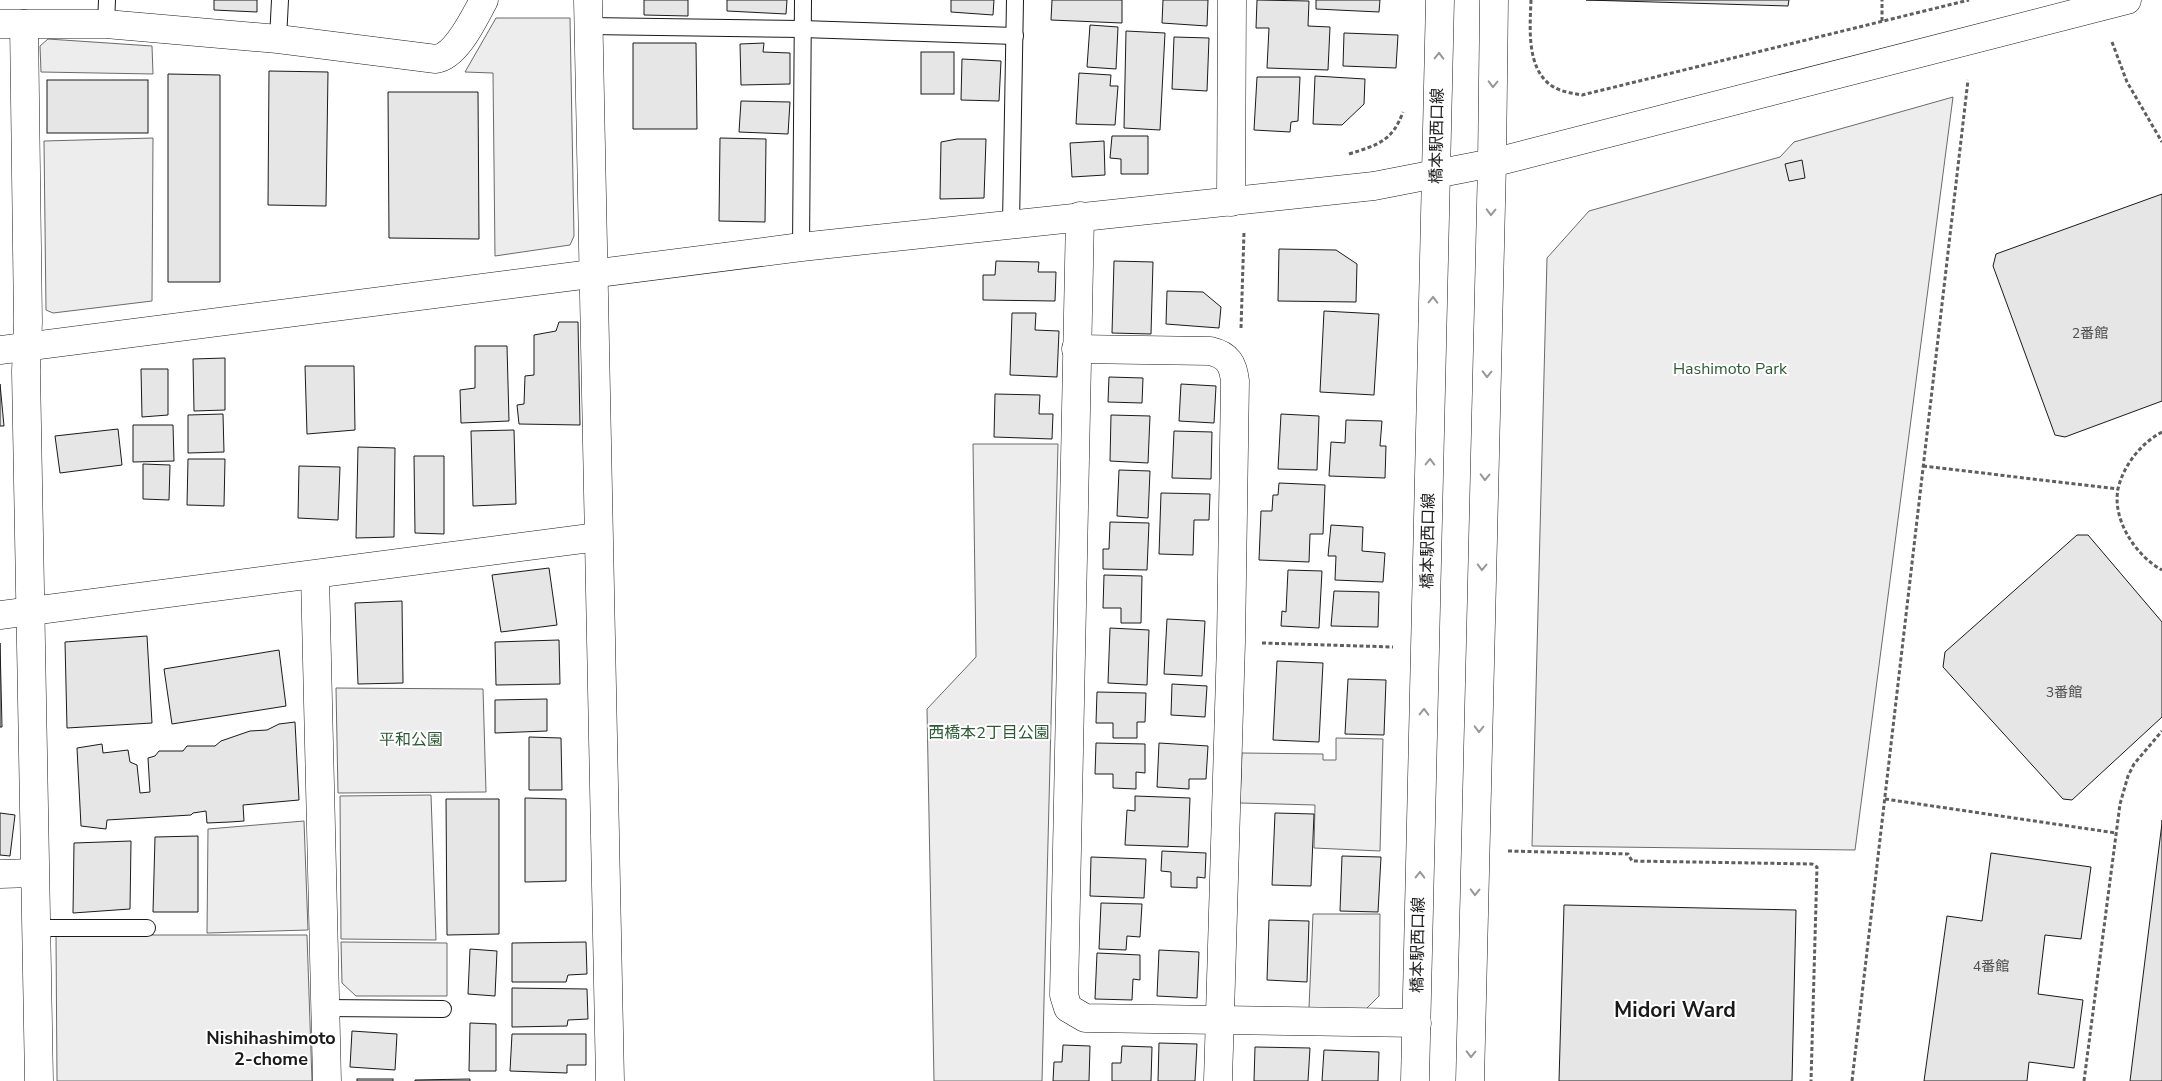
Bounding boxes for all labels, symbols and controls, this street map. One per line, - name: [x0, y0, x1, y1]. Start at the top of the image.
- one-way arrow: [1434, 51, 1444, 59]
- one-way arrow: [1488, 80, 1498, 88]
- street label: 橋本駅西口線: [1425, 88, 1449, 184]
- one-way arrow: [1486, 208, 1496, 216]
- one-way arrow: [1428, 296, 1439, 304]
- house number: 2番館: [2072, 324, 2108, 343]
- park label: Hashimoto Park: [1673, 358, 1788, 380]
- one-way arrow: [1482, 371, 1492, 379]
- one-way arrow: [1424, 458, 1435, 466]
- one-way arrow: [1479, 474, 1490, 482]
- street label: 橋本駅西口線: [1416, 493, 1440, 589]
- one-way arrow: [1477, 563, 1488, 571]
- house number: 3番館: [2046, 683, 2082, 702]
- one-way arrow: [1419, 708, 1429, 716]
- park label: 西橋本2丁目公園: [928, 722, 1050, 744]
- one-way arrow: [1473, 725, 1484, 733]
- park label: 平和公園: [379, 729, 443, 751]
- one-way arrow: [1415, 871, 1425, 878]
- one-way arrow: [1470, 888, 1480, 896]
- street label: 橋本駅西口線: [1406, 897, 1430, 993]
- house number: 4番館: [1973, 957, 2009, 976]
- district label: Midori Ward: [1614, 996, 1736, 1024]
- district label: Nishihashimoto 2-chome: [206, 1026, 336, 1071]
- one-way arrow: [1466, 1050, 1476, 1058]

